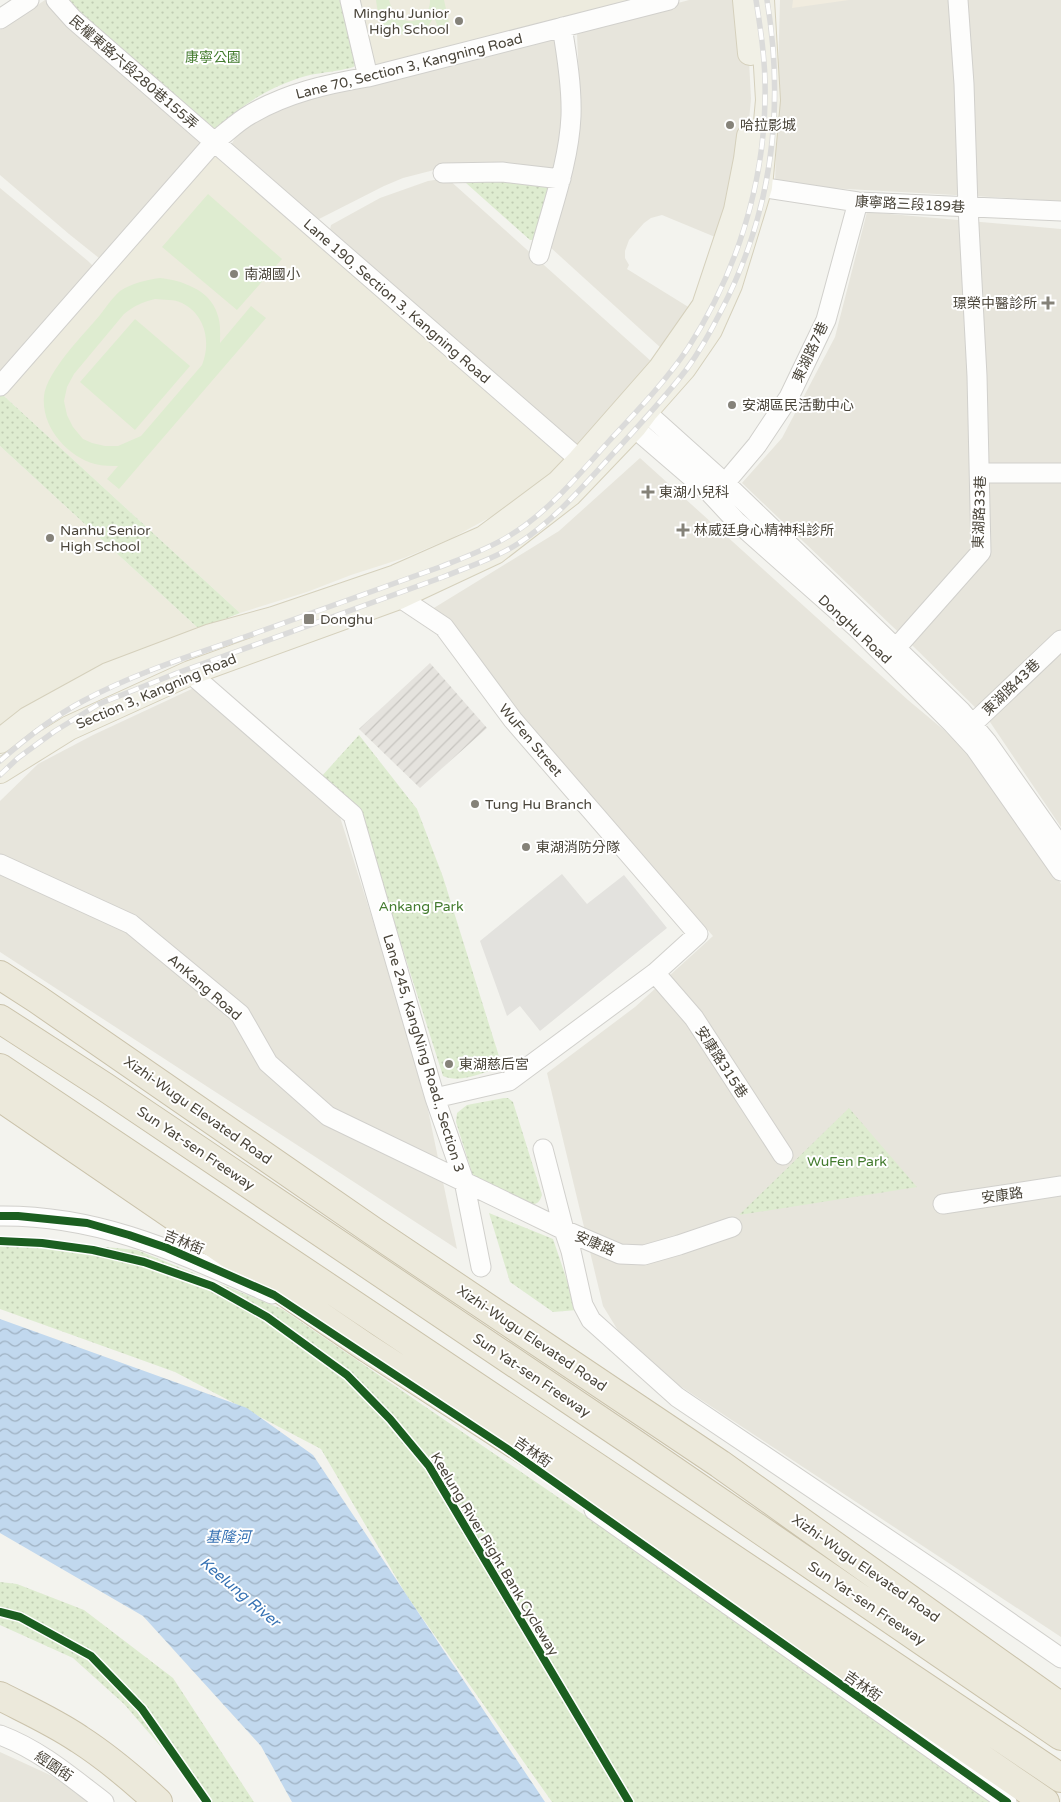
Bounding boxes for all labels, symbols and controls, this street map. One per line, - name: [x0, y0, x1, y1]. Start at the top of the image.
- place label: Minghu Junior High School: [353, 5, 450, 38]
- street label: 民權東路六段280巷155弄: [66, 12, 201, 133]
- marker: Minghu Junior High School: [453, 15, 465, 27]
- street label: Lane 70, Section 3, Kangning Road: [294, 30, 524, 103]
- park label: 康寧公園: [185, 49, 241, 66]
- place label: 哈拉影城: [740, 117, 796, 134]
- marker: 哈拉影城: [724, 119, 736, 131]
- street label: 康寧路三段189巷: [854, 193, 966, 216]
- street label: Lane 190, Section 3, Kangning Road: [300, 216, 494, 387]
- place label: 南湖國小: [244, 266, 300, 283]
- marker: 南湖國小: [228, 268, 240, 280]
- place label: 璟榮中醫診所: [953, 295, 1037, 312]
- marker: 璟榮中醫診所: [1041, 296, 1055, 310]
- street label: 東湖路7巷: [789, 319, 832, 385]
- place label: 安湖區民活動中心: [742, 397, 854, 414]
- marker: 安湖區民活動中心: [726, 399, 738, 411]
- street label: 東湖路33巷: [970, 475, 989, 549]
- place label: 東湖小兒科: [659, 484, 729, 501]
- marker: 東湖小兒科: [641, 485, 655, 499]
- place label: Nanhu Senior High School: [60, 522, 151, 555]
- place label: 林威廷身心精神科診所: [694, 522, 834, 539]
- marker: 林威廷身心精神科診所: [676, 523, 690, 537]
- marker: Nanhu Senior High School: [44, 532, 56, 544]
- street label: DongHu Road: [815, 591, 895, 668]
- place label: Donghu: [320, 611, 373, 628]
- marker: Donghu: [302, 612, 316, 626]
- street label: Section 3, Kangning Road: [74, 650, 239, 733]
- street label: 東湖路43巷: [979, 656, 1044, 719]
- street label: WuFen Street: [495, 700, 566, 781]
- place label: Tung Hu Branch: [485, 796, 592, 813]
- marker: Tung Hu Branch: [469, 798, 481, 810]
- place label: 東湖消防分隊: [536, 839, 620, 856]
- marker: 東湖消防分隊: [520, 841, 532, 853]
- park label: Ankang Park: [378, 898, 464, 915]
- street label: Lane 245, KangNing Road., Section 3: [379, 932, 468, 1174]
- street label: AnKang Road: [164, 951, 245, 1024]
- street label: 安康路315巷: [692, 1023, 751, 1101]
- street label: Xizhi-Wugu Elevated Road: [120, 1053, 275, 1168]
- place label: 東湖慈后宮: [459, 1056, 529, 1073]
- marker: 東湖慈后宮: [443, 1058, 455, 1070]
- street label: Sun Yat-sen Freeway: [134, 1103, 258, 1194]
- park label: WuFen Park: [807, 1153, 887, 1170]
- street label: 安康路: [980, 1184, 1024, 1207]
- street label: 吉林街: [161, 1227, 206, 1258]
- street label: 安康路: [572, 1227, 617, 1259]
- street label: Xizhi-Wugu Elevated Road: [454, 1282, 610, 1395]
- street label: Sun Yat-sen Freeway: [470, 1330, 594, 1421]
- street label: 吉林街: [511, 1433, 555, 1471]
- street label: Keelung River Right Bank Cycleway: [427, 1449, 562, 1660]
- street label: Xizhi-Wugu Elevated Road: [788, 1511, 943, 1626]
- water label: 基隆河: [205, 1528, 253, 1546]
- water label: Keelung River: [196, 1553, 285, 1632]
- street label: Sun Yat-sen Freeway: [805, 1558, 929, 1649]
- street label: 吉林街: [841, 1667, 885, 1705]
- street label: 經園街: [32, 1748, 76, 1785]

